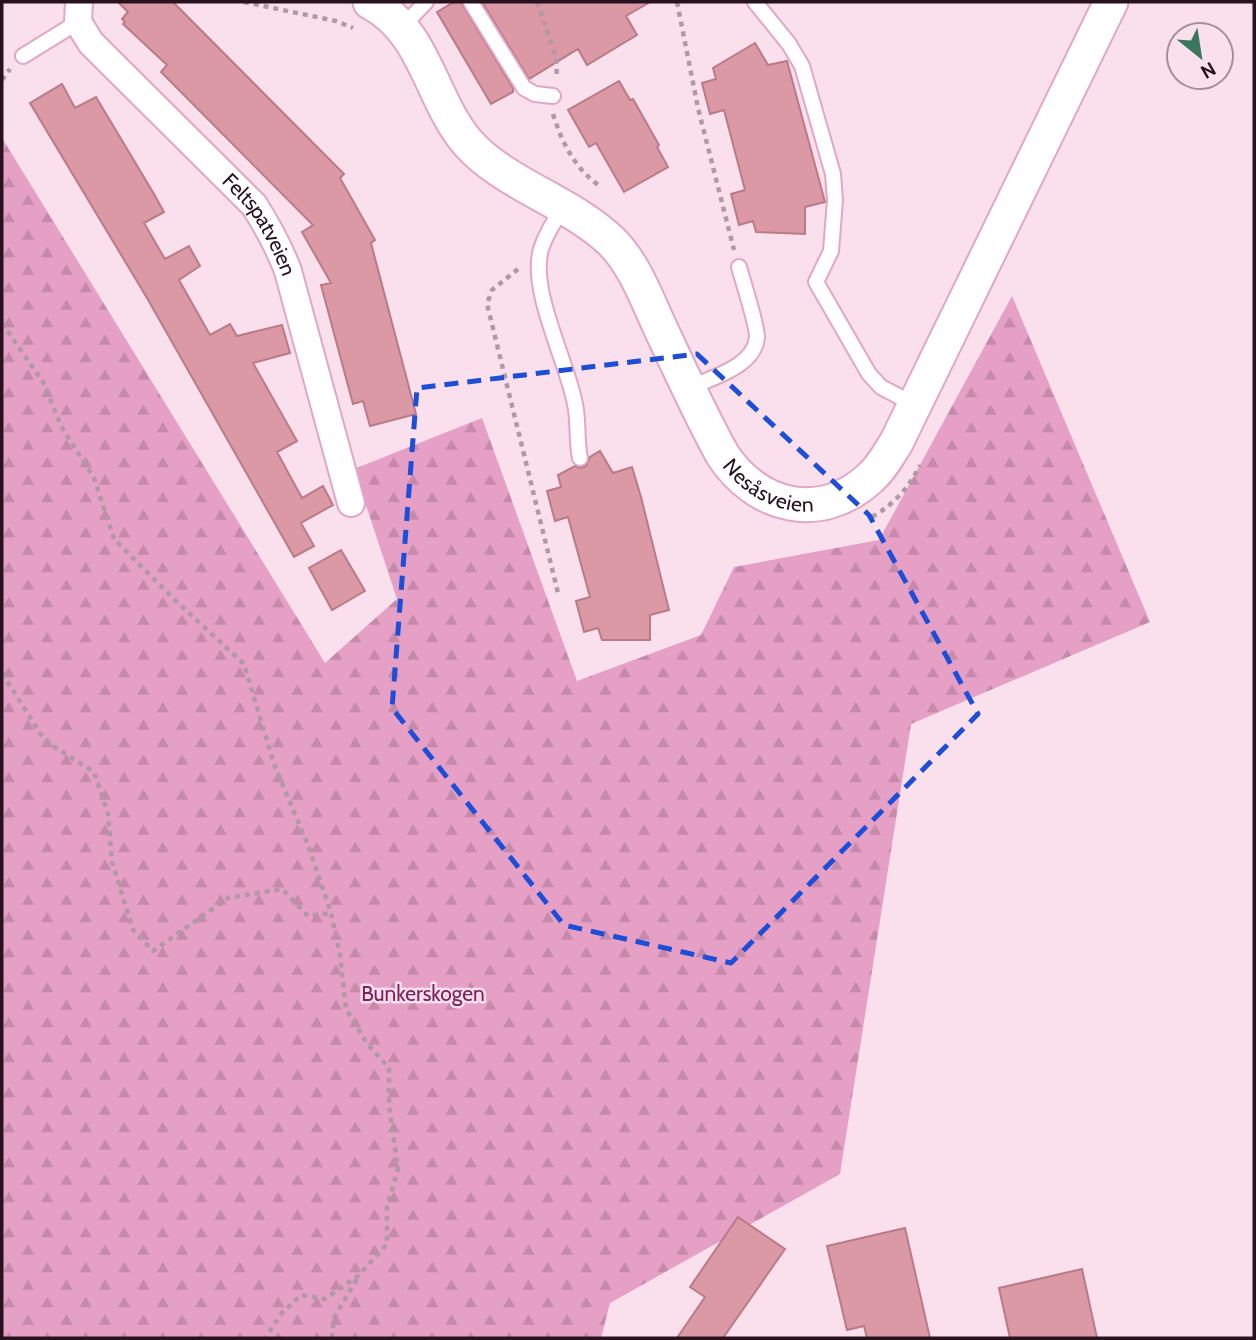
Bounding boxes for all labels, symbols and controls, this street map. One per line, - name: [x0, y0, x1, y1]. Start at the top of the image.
- north arrow: [1165, 21, 1235, 91]
- text: N: [1197, 57, 1220, 84]
- street label: Feltspatveien: [217, 168, 302, 279]
- street label: Nesåsveien: [718, 453, 814, 517]
- park label: Bunkerskogen: [361, 981, 485, 1006]

